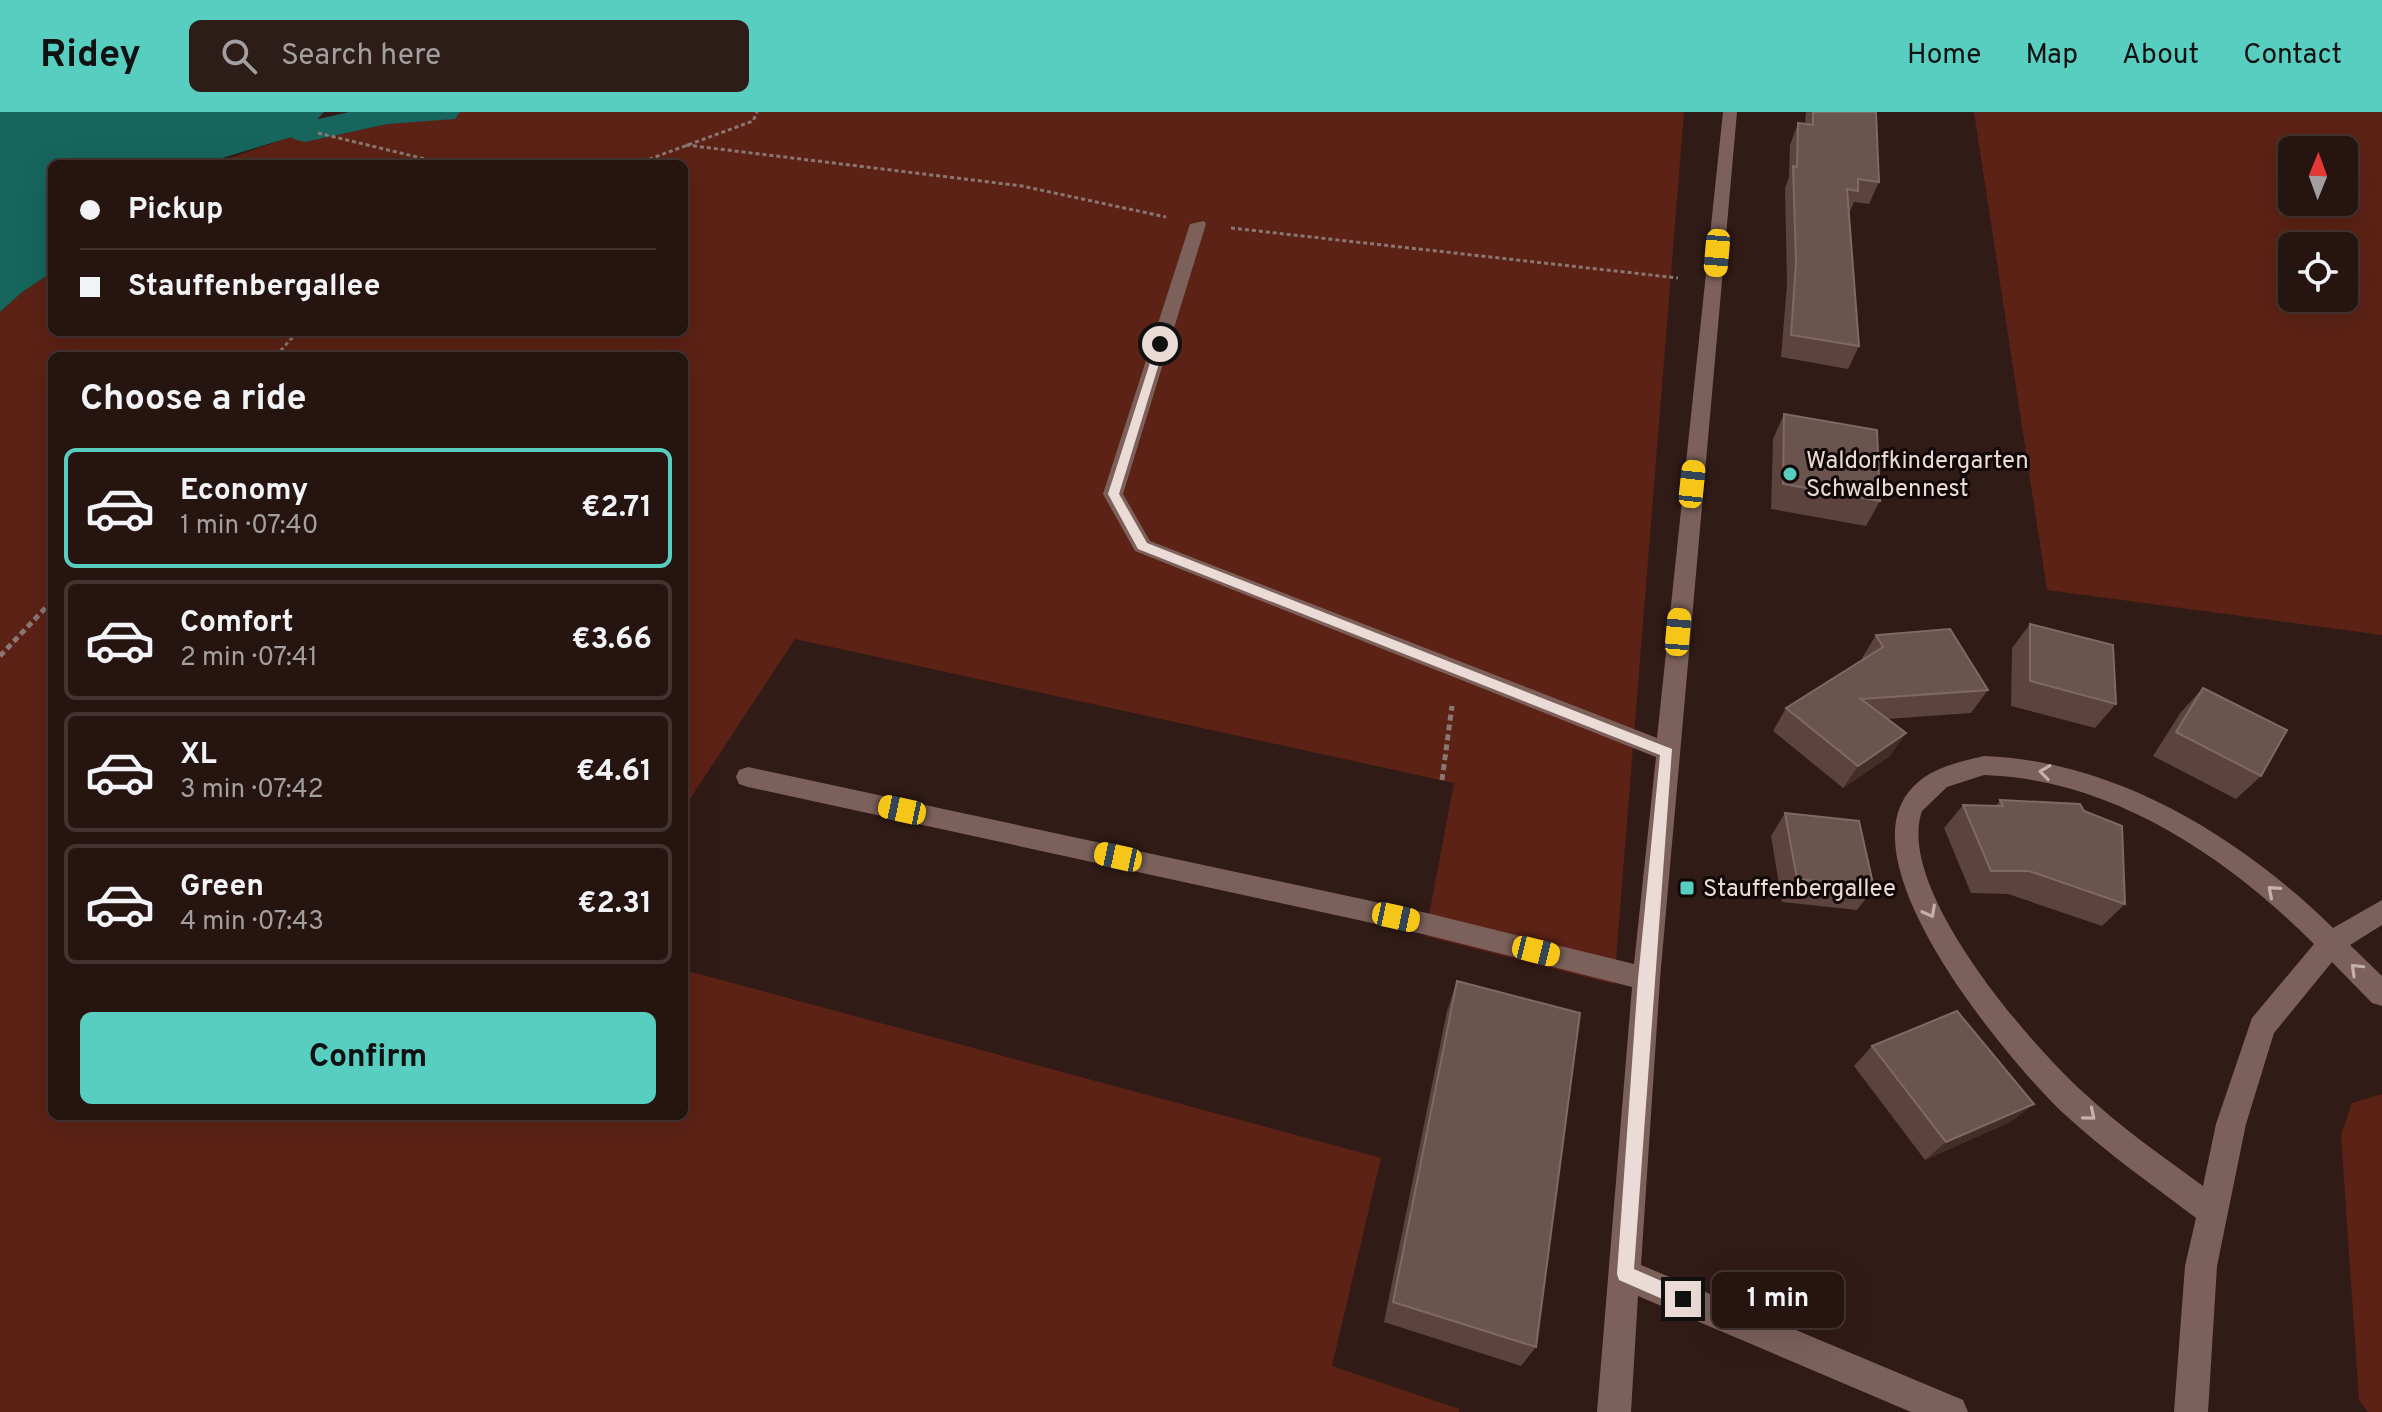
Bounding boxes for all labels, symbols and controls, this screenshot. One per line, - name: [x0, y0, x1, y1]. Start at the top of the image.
- search box: [189, 20, 749, 92]
- text: Ridey: [40, 32, 141, 81]
- icon: search: [217, 34, 261, 78]
- text: Search here: [281, 38, 441, 75]
- text: Home: [1907, 38, 1981, 74]
- text: Map: [2025, 38, 2078, 74]
- text: About: [2122, 38, 2199, 74]
- text: Contact: [2243, 38, 2342, 74]
- north arrow: [2278, 136, 2358, 216]
- map controls: [2278, 136, 2358, 312]
- text: Pickup: [128, 192, 223, 229]
- car: [1703, 228, 1731, 278]
- button: locate: [2278, 232, 2358, 312]
- text: Stauffenbergallee: [128, 269, 380, 306]
- route start: [1142, 326, 1178, 362]
- text: Choose a ride: [80, 377, 306, 423]
- place label: Waldorfkindergarten Schwalbennest: [1806, 447, 2029, 505]
- car: [1678, 459, 1706, 509]
- marker: Waldorfkindergarten Schwalbennest: [1781, 465, 1799, 483]
- icon: car: [84, 472, 156, 544]
- text: Economy: [180, 473, 308, 510]
- text: €2.71: [581, 490, 652, 527]
- text: 1 min · 07:40: [180, 510, 318, 543]
- icon: car: [84, 604, 156, 676]
- text: Comfort: [180, 605, 293, 642]
- car: [1664, 607, 1692, 657]
- text: €3.66: [571, 622, 652, 659]
- text: 2 min · 07:41: [180, 642, 318, 675]
- icon: car: [84, 736, 156, 808]
- text: XL: [180, 737, 217, 774]
- text: €4.61: [576, 754, 652, 791]
- one-way arrow: [2039, 764, 2052, 781]
- text: 3 min · 07:42: [180, 774, 324, 807]
- car: [876, 793, 928, 827]
- car: [1092, 840, 1144, 874]
- icon: car: [84, 868, 156, 940]
- text: Green: [180, 869, 264, 906]
- place label: Stauffenbergallee: [1703, 875, 1896, 905]
- marker: Stauffenbergallee: [1678, 879, 1696, 897]
- text: €2.31: [577, 886, 652, 923]
- one-way arrow: [2268, 886, 2283, 900]
- car: [1370, 900, 1422, 934]
- one-way arrow: [1921, 903, 1936, 918]
- text: 4 min · 07:43: [180, 906, 324, 939]
- car: [1510, 934, 1562, 968]
- one-way arrow: [2351, 964, 2365, 979]
- button: Confirm: [80, 1012, 656, 1104]
- one-way arrow: [2080, 1105, 2095, 1120]
- callout: 1 min: [1711, 1271, 1843, 1327]
- route end: [1665, 1281, 1701, 1317]
- text: 1 min: [1747, 1283, 1809, 1316]

